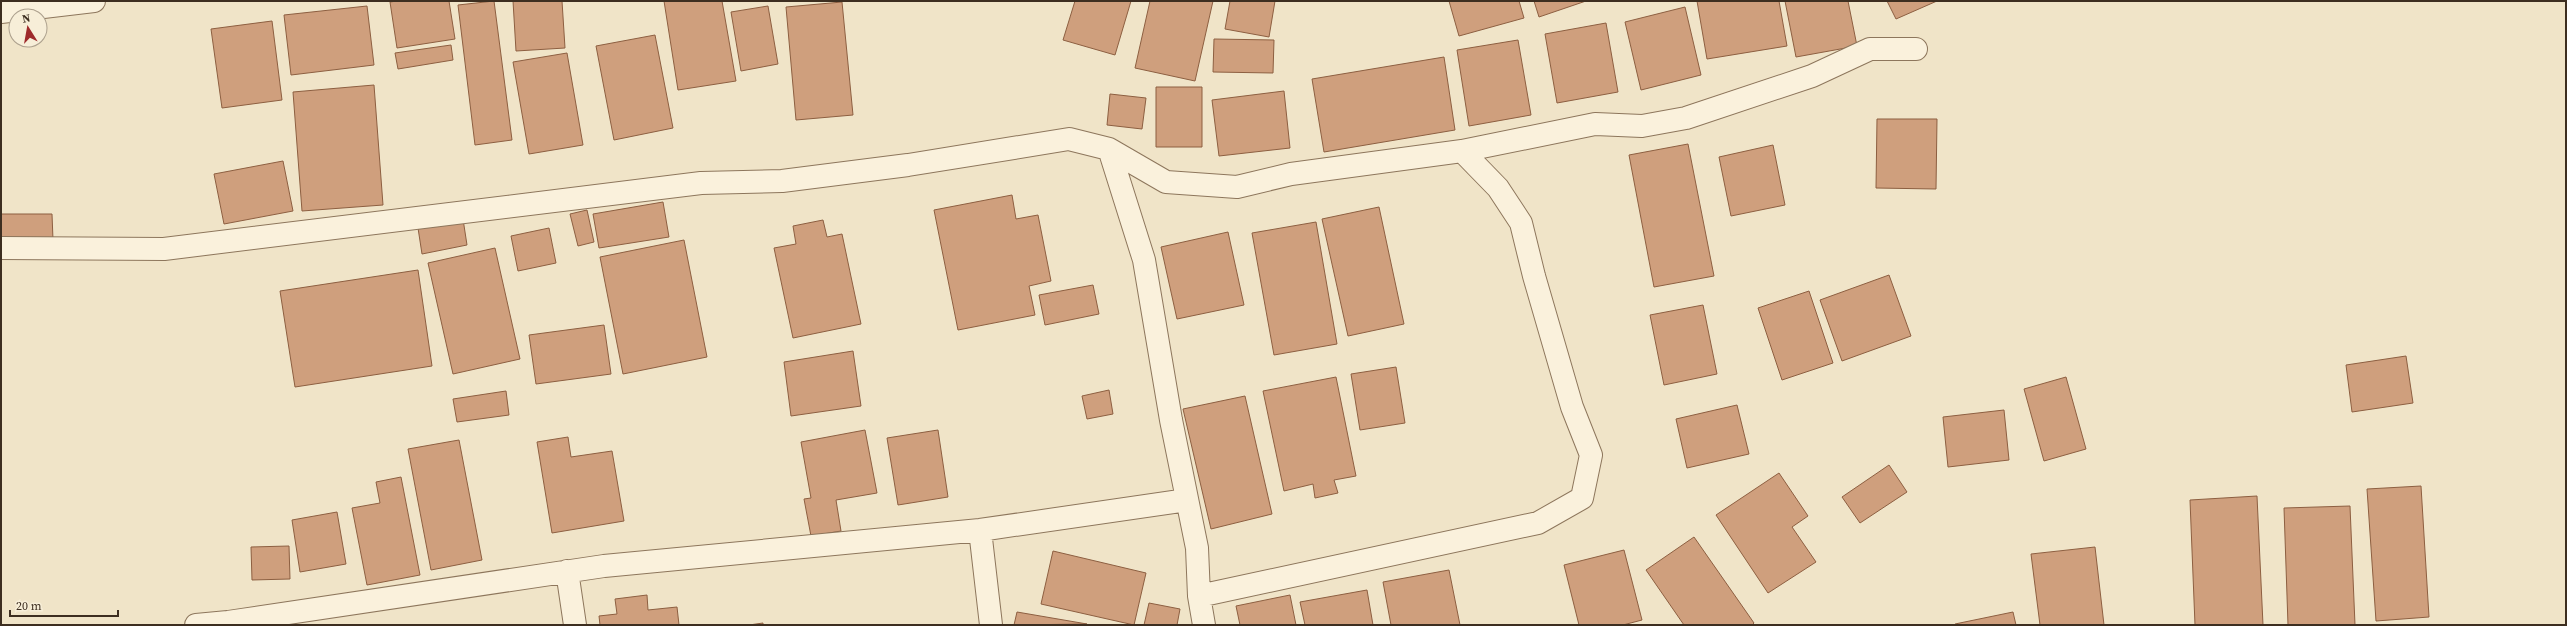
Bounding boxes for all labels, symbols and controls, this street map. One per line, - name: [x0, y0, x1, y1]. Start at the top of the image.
- north arrow: [8, 8, 48, 48]
- text: N: [21, 11, 32, 27]
- scale bar: [10, 592, 118, 618]
- text: 20 m: [16, 598, 42, 614]

